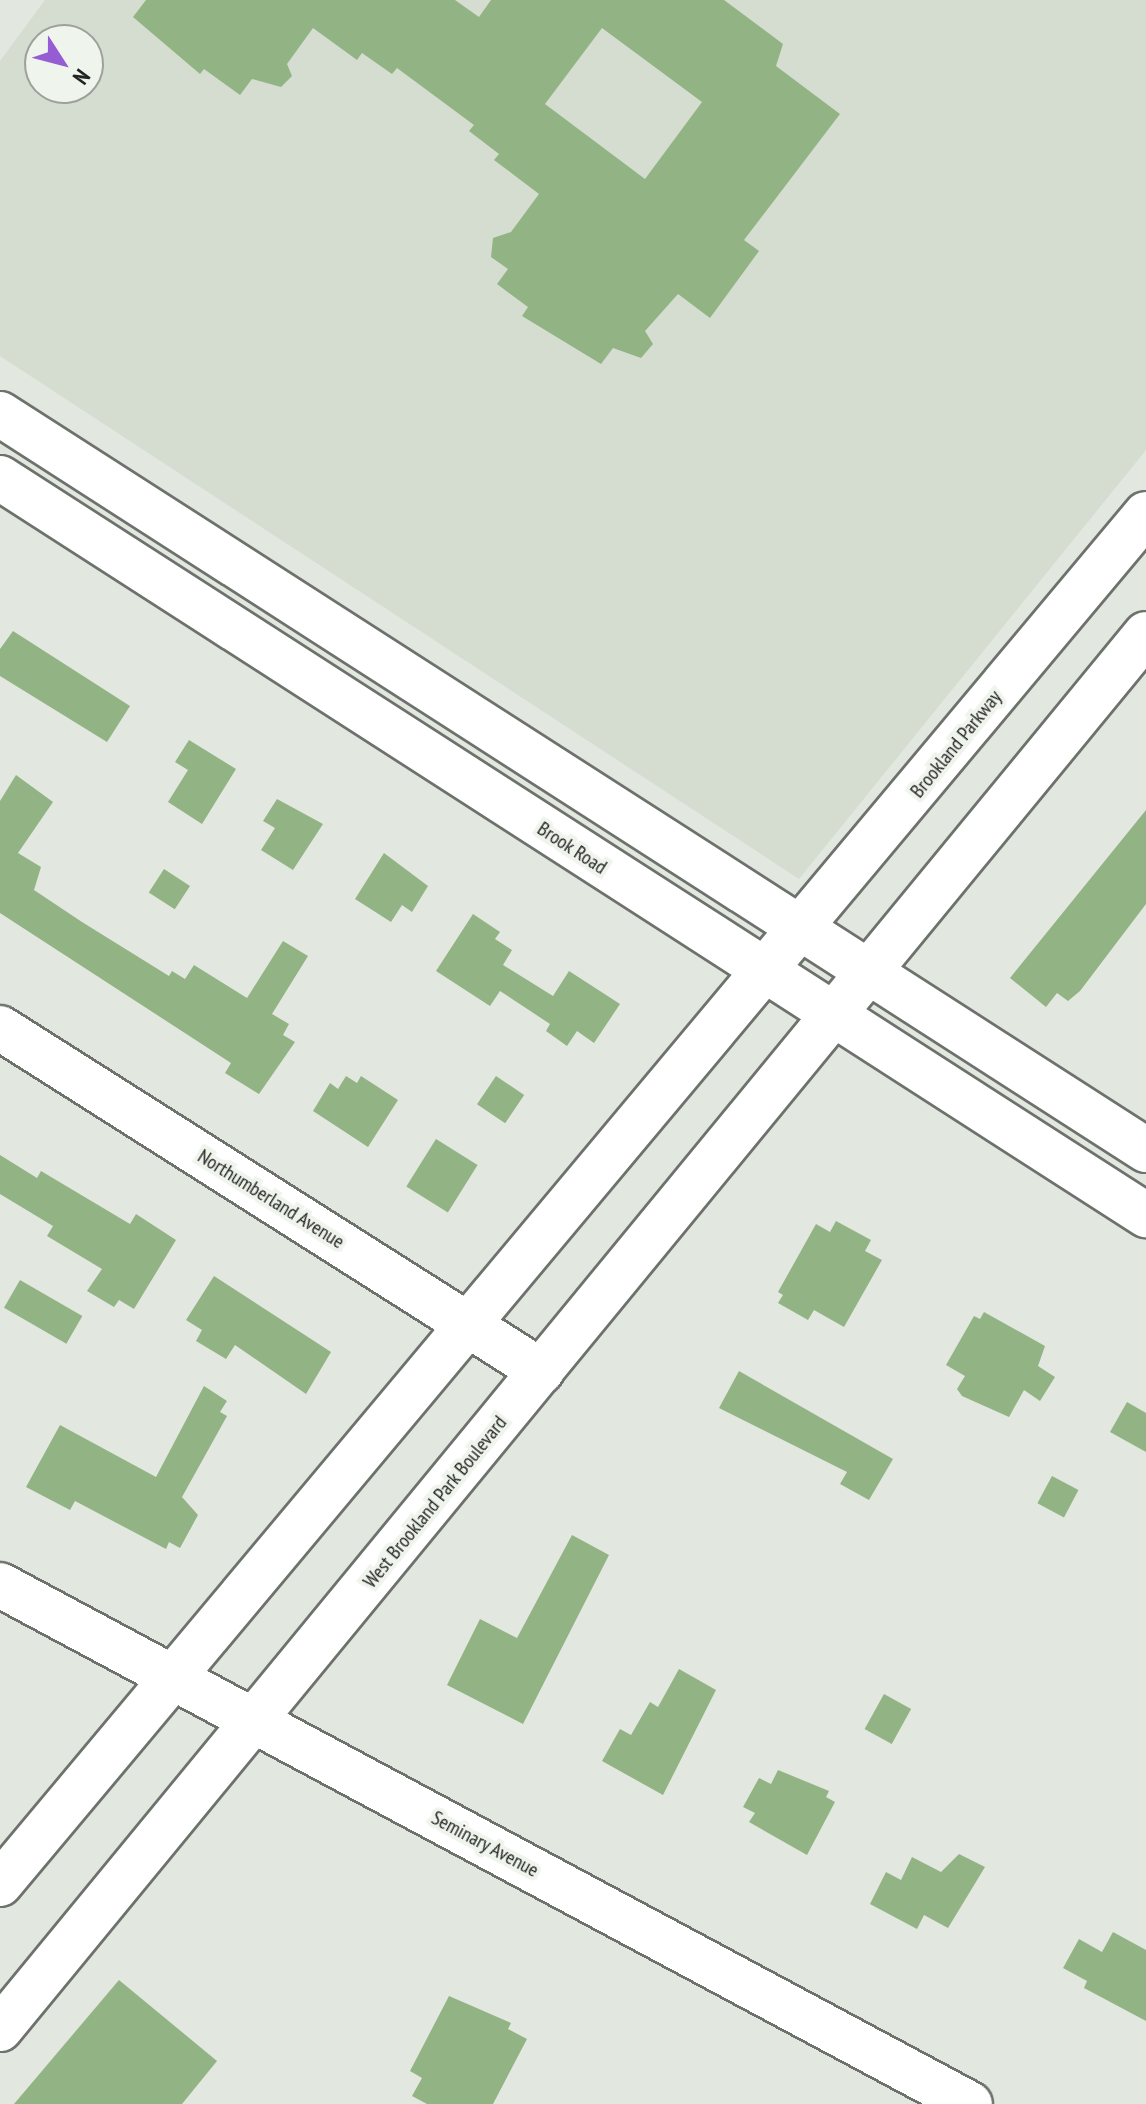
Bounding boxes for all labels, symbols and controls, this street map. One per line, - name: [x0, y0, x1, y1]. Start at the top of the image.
- north arrow: [24, 24, 104, 104]
- text: N: [67, 64, 97, 90]
- street label: Brookland Parkway: [905, 685, 1007, 803]
- street label: Brook Road: [533, 817, 611, 879]
- street label: Northumberland Avenue: [193, 1144, 349, 1254]
- street label: West Brookland Park Boulevard: [358, 1411, 512, 1593]
- street label: Seminary Avenue: [427, 1806, 543, 1882]

